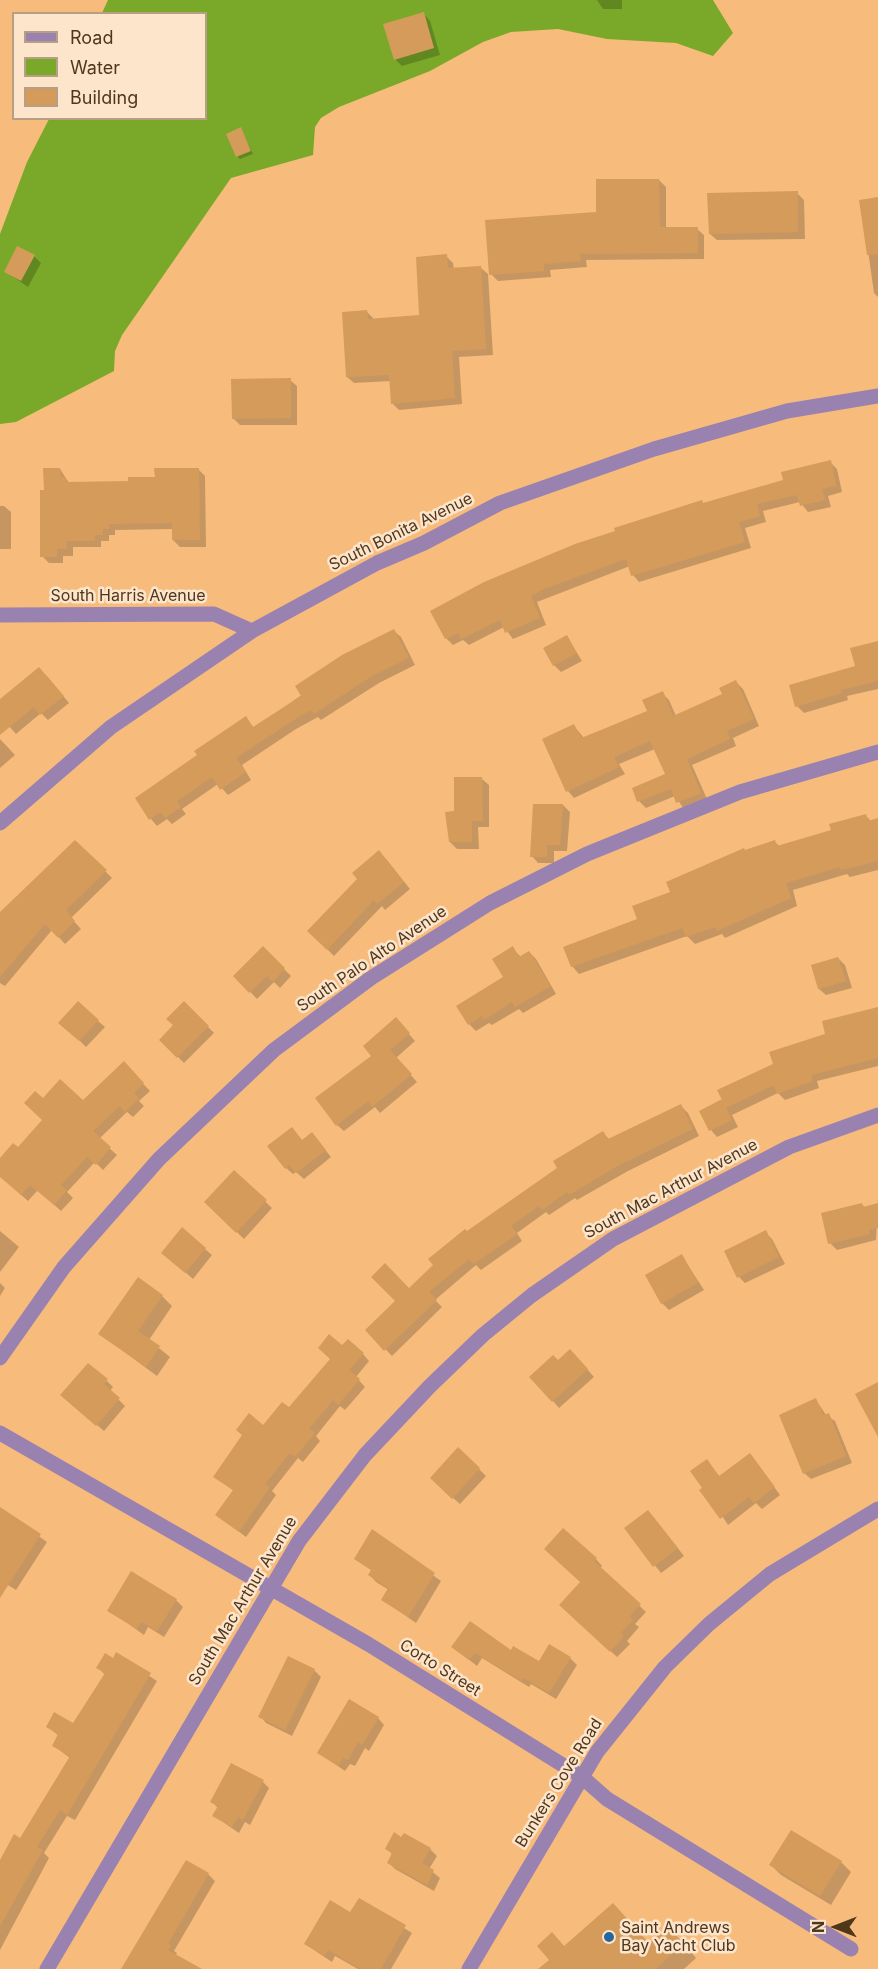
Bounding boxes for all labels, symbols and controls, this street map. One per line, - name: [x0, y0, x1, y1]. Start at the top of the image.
- legend: [12, 12, 207, 120]
- text: Road: [70, 27, 113, 48]
- text: Water: [70, 57, 120, 78]
- text: Building: [70, 87, 138, 108]
- street label: South Bonita Avenue: [326, 489, 476, 575]
- street label: South Harris Avenue: [51, 586, 205, 606]
- street label: South Palo Alto Avenue: [294, 902, 450, 1016]
- street label: South Mac Arthur Avenue: [581, 1135, 761, 1243]
- street label: South Mac Arthur Avenue: [185, 1513, 301, 1689]
- street label: Corto Street: [396, 1636, 484, 1700]
- street label: Bunkers Cove Road: [512, 1715, 606, 1851]
- north arrow: [806, 1897, 866, 1957]
- place label: Saint Andrews Bay Yacht Club: [621, 1918, 736, 1956]
- text: N: [808, 1921, 828, 1933]
- marker: Saint Andrews Bay Yacht Club: [602, 1930, 616, 1944]

